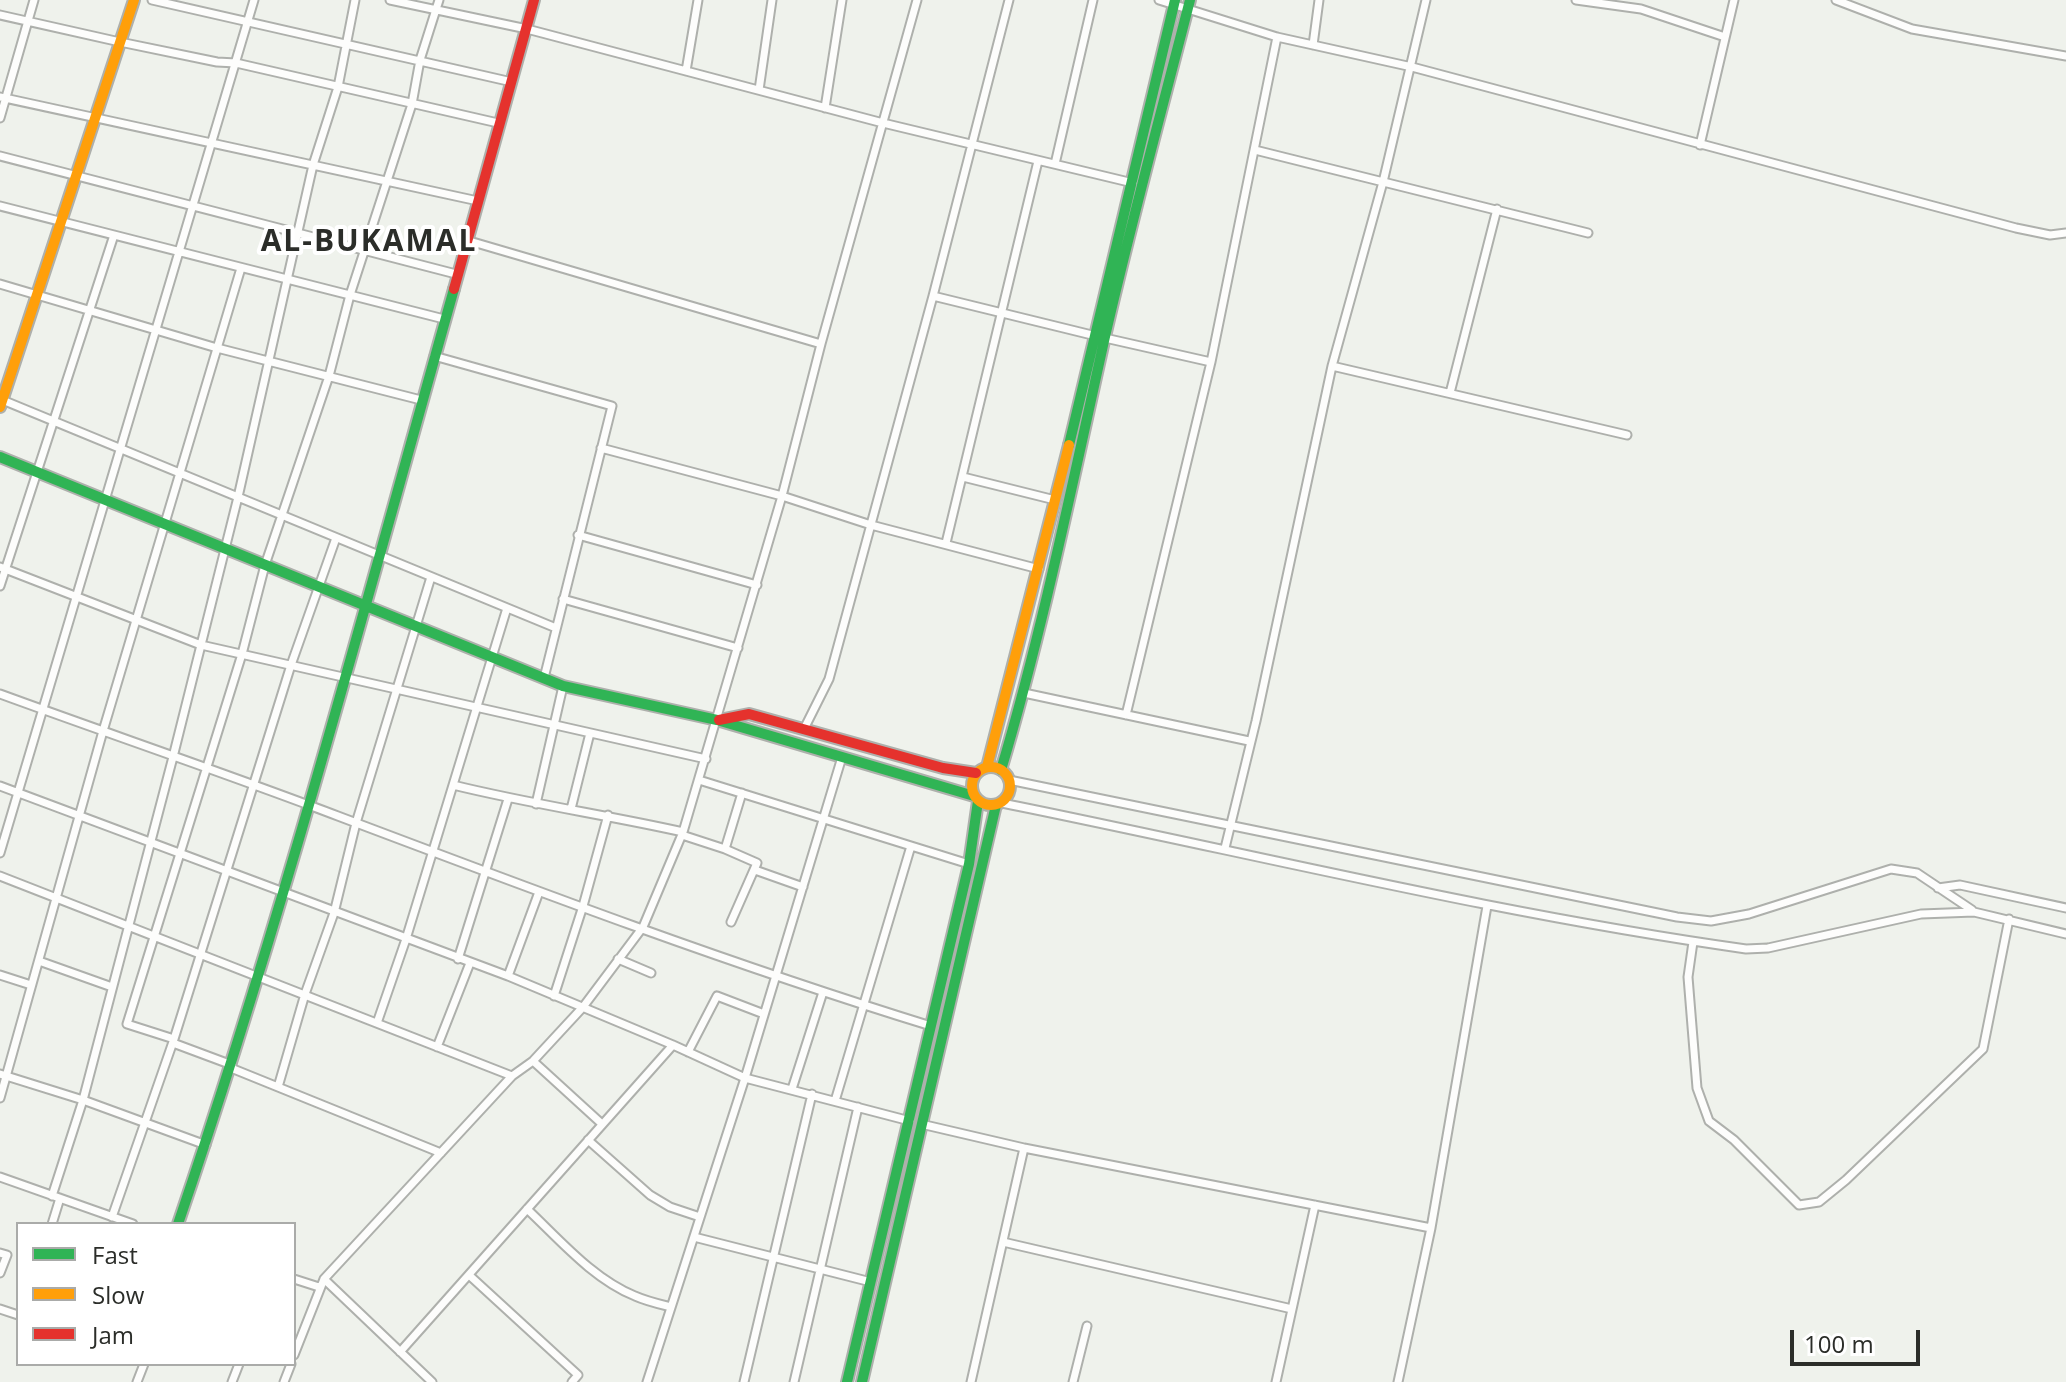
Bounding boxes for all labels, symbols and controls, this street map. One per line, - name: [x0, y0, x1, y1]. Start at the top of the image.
- district label: AL-BUKAMAL: [261, 224, 477, 260]
- legend: [16, 1222, 296, 1366]
- text: Fast: [92, 1238, 138, 1271]
- text: Slow: [92, 1278, 144, 1311]
- scale bar: [1794, 1314, 1924, 1364]
- text: Jam: [92, 1318, 134, 1351]
- text: 100 m: [1804, 1327, 1874, 1360]

